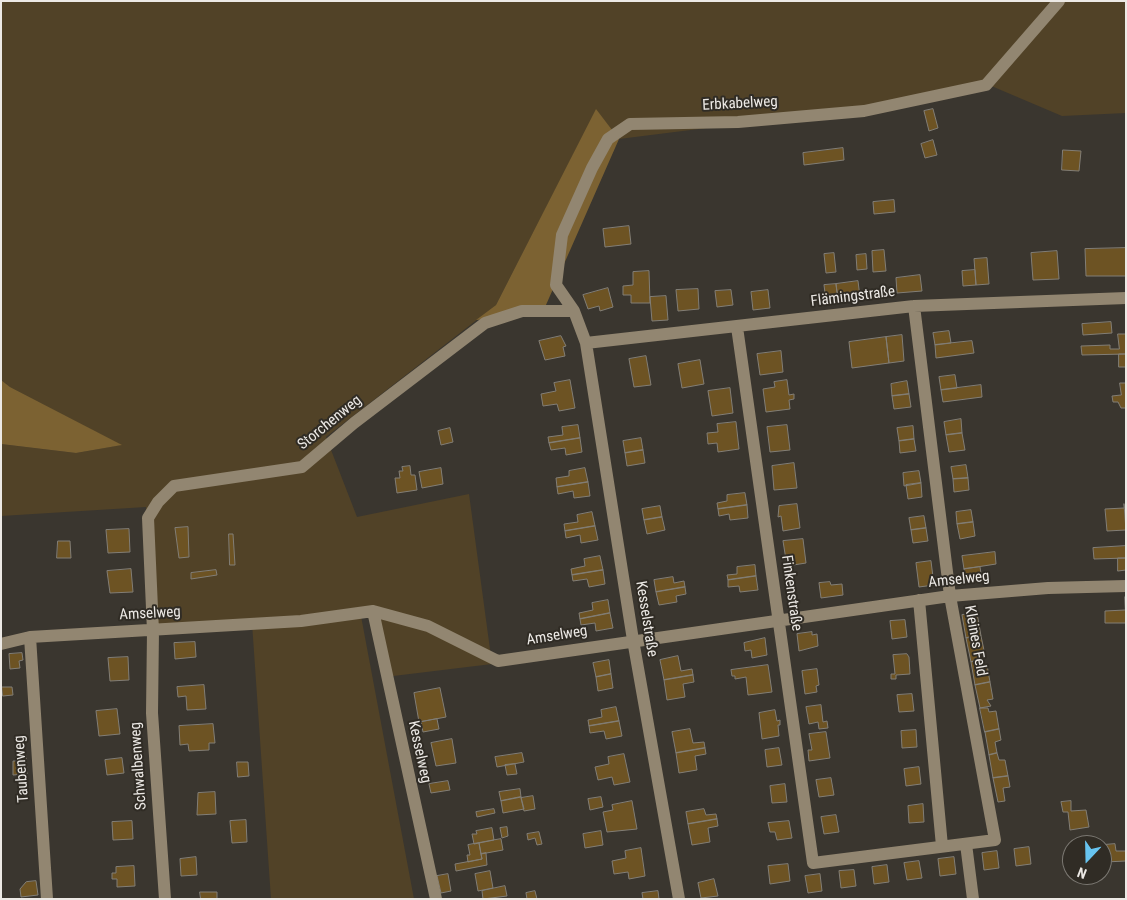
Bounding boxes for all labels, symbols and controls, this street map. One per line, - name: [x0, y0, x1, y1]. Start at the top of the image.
- street label: Erbkabelweg: [702, 93, 778, 115]
- street label: Flämingstraße: [810, 283, 896, 311]
- street label: Storchenweg: [295, 392, 365, 454]
- street label: Finkenstraße: [777, 554, 805, 632]
- street label: Amselweg: [928, 568, 990, 592]
- street label: Kesselstraße: [631, 580, 661, 658]
- street label: Amselweg: [119, 603, 181, 625]
- street label: Kleines Feld: [960, 604, 990, 678]
- street label: Amselweg: [525, 622, 589, 650]
- street label: Kesselweg: [404, 719, 434, 785]
- street label: Schwalbenweg: [127, 721, 151, 811]
- street label: Taubenweg: [11, 735, 33, 803]
- north arrow: [1062, 835, 1112, 885]
- text: N: [1075, 864, 1089, 882]

